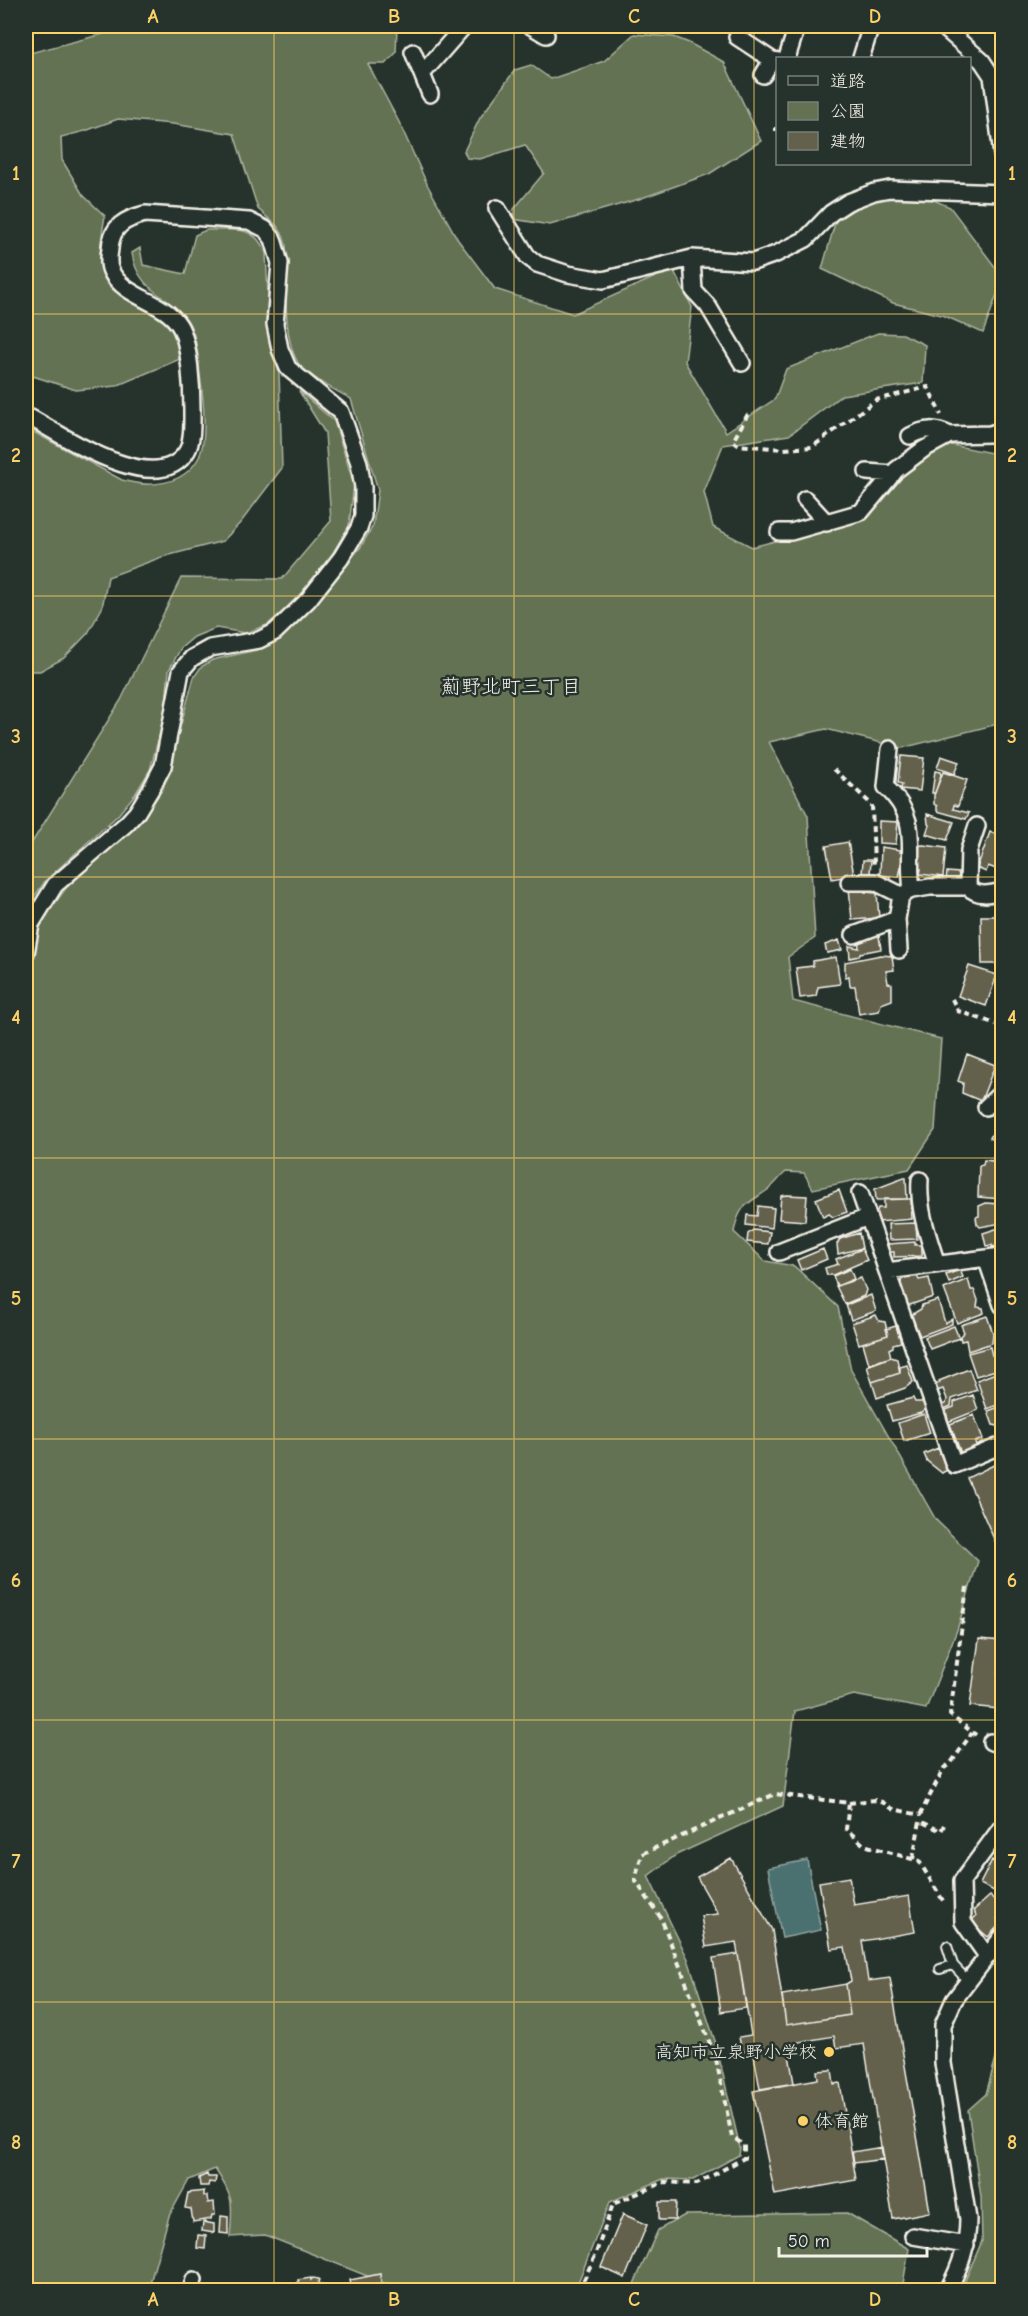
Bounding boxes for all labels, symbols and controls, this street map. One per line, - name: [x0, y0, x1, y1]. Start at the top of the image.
- text: A: [147, 5, 159, 28]
- text: B: [388, 5, 400, 28]
- text: C: [628, 5, 640, 28]
- text: D: [869, 5, 881, 28]
- legend: [776, 57, 971, 165]
- text: 道路: [830, 71, 866, 92]
- text: 公園: [830, 101, 866, 122]
- text: 建物: [830, 131, 866, 152]
- text: 1: [12, 162, 20, 185]
- text: 1: [1008, 162, 1016, 185]
- text: 2: [11, 444, 21, 467]
- text: 2: [1007, 444, 1017, 467]
- district label: 薊野北町三丁目: [441, 675, 581, 698]
- text: 3: [11, 725, 21, 748]
- text: 3: [1007, 725, 1017, 748]
- text: 4: [11, 1006, 21, 1029]
- text: 4: [1007, 1006, 1017, 1029]
- text: 5: [11, 1287, 21, 1310]
- text: 5: [1007, 1287, 1017, 1310]
- text: 6: [11, 1569, 21, 1592]
- text: 6: [1007, 1569, 1017, 1592]
- text: 7: [12, 1850, 21, 1873]
- text: 7: [1008, 1850, 1017, 1873]
- place label: 高知市立泉野小学校: [655, 2042, 817, 2063]
- marker: 高知市立泉野小学校: [822, 2045, 836, 2059]
- place label: 体育館: [815, 2111, 869, 2132]
- marker: 体育館: [796, 2114, 810, 2128]
- text: 8: [11, 2131, 21, 2154]
- text: 8: [1007, 2131, 1017, 2154]
- scale bar: [779, 2220, 928, 2258]
- text: 50 m: [788, 2231, 830, 2252]
- text: A: [147, 2288, 159, 2311]
- text: B: [388, 2288, 400, 2311]
- text: C: [628, 2288, 640, 2311]
- text: D: [869, 2288, 881, 2311]

